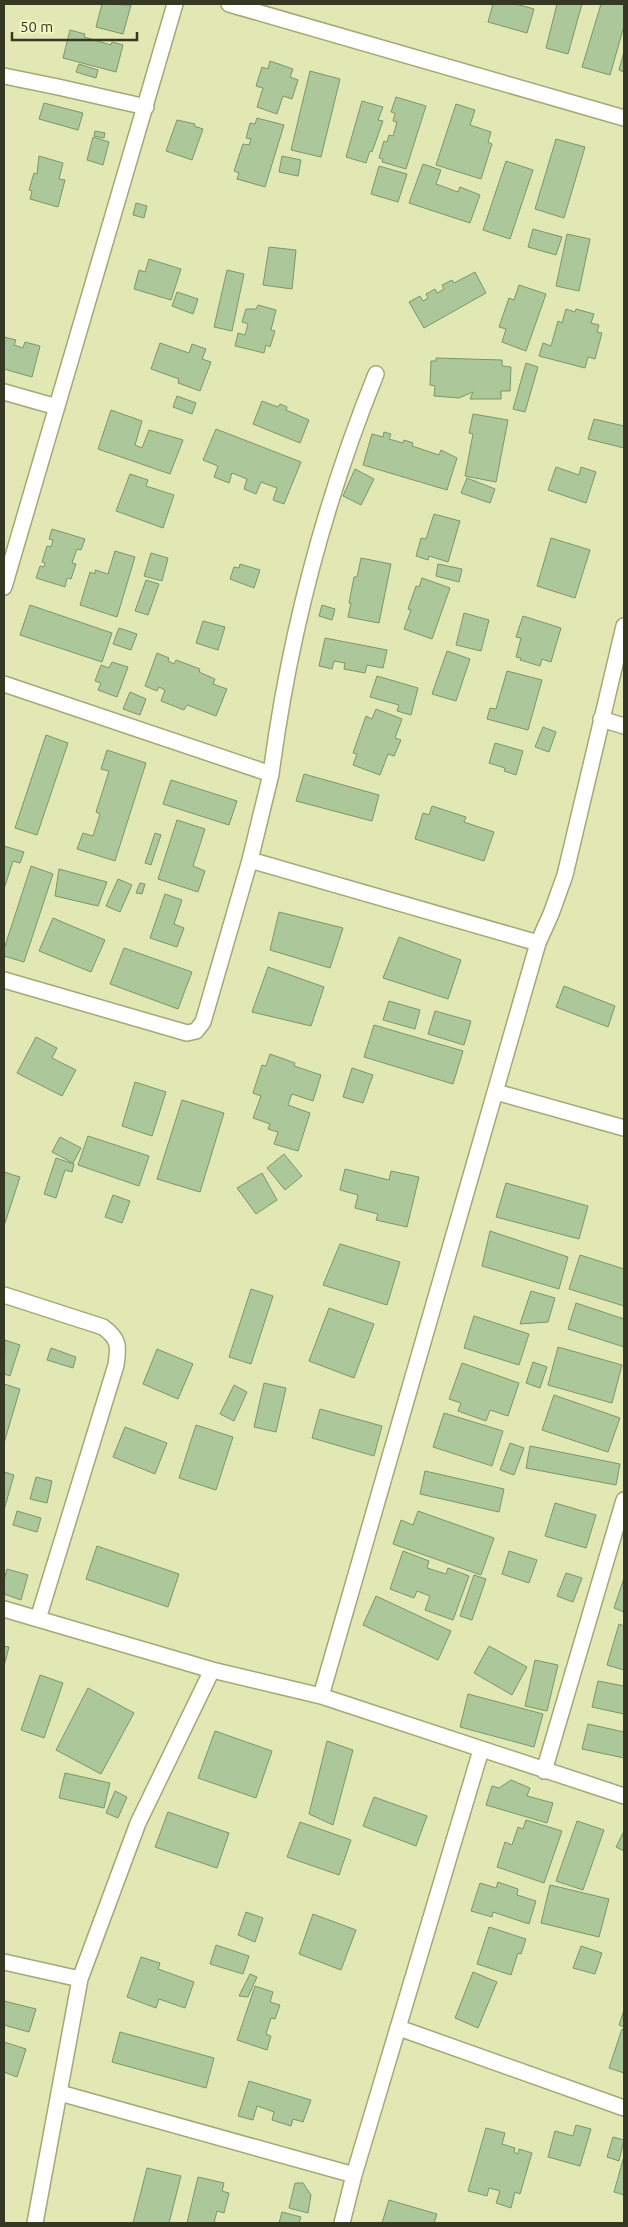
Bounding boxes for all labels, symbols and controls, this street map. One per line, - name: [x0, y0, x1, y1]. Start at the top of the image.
- scale bar: [12, 10, 138, 42]
- text: 50 m: [20, 18, 53, 35]

